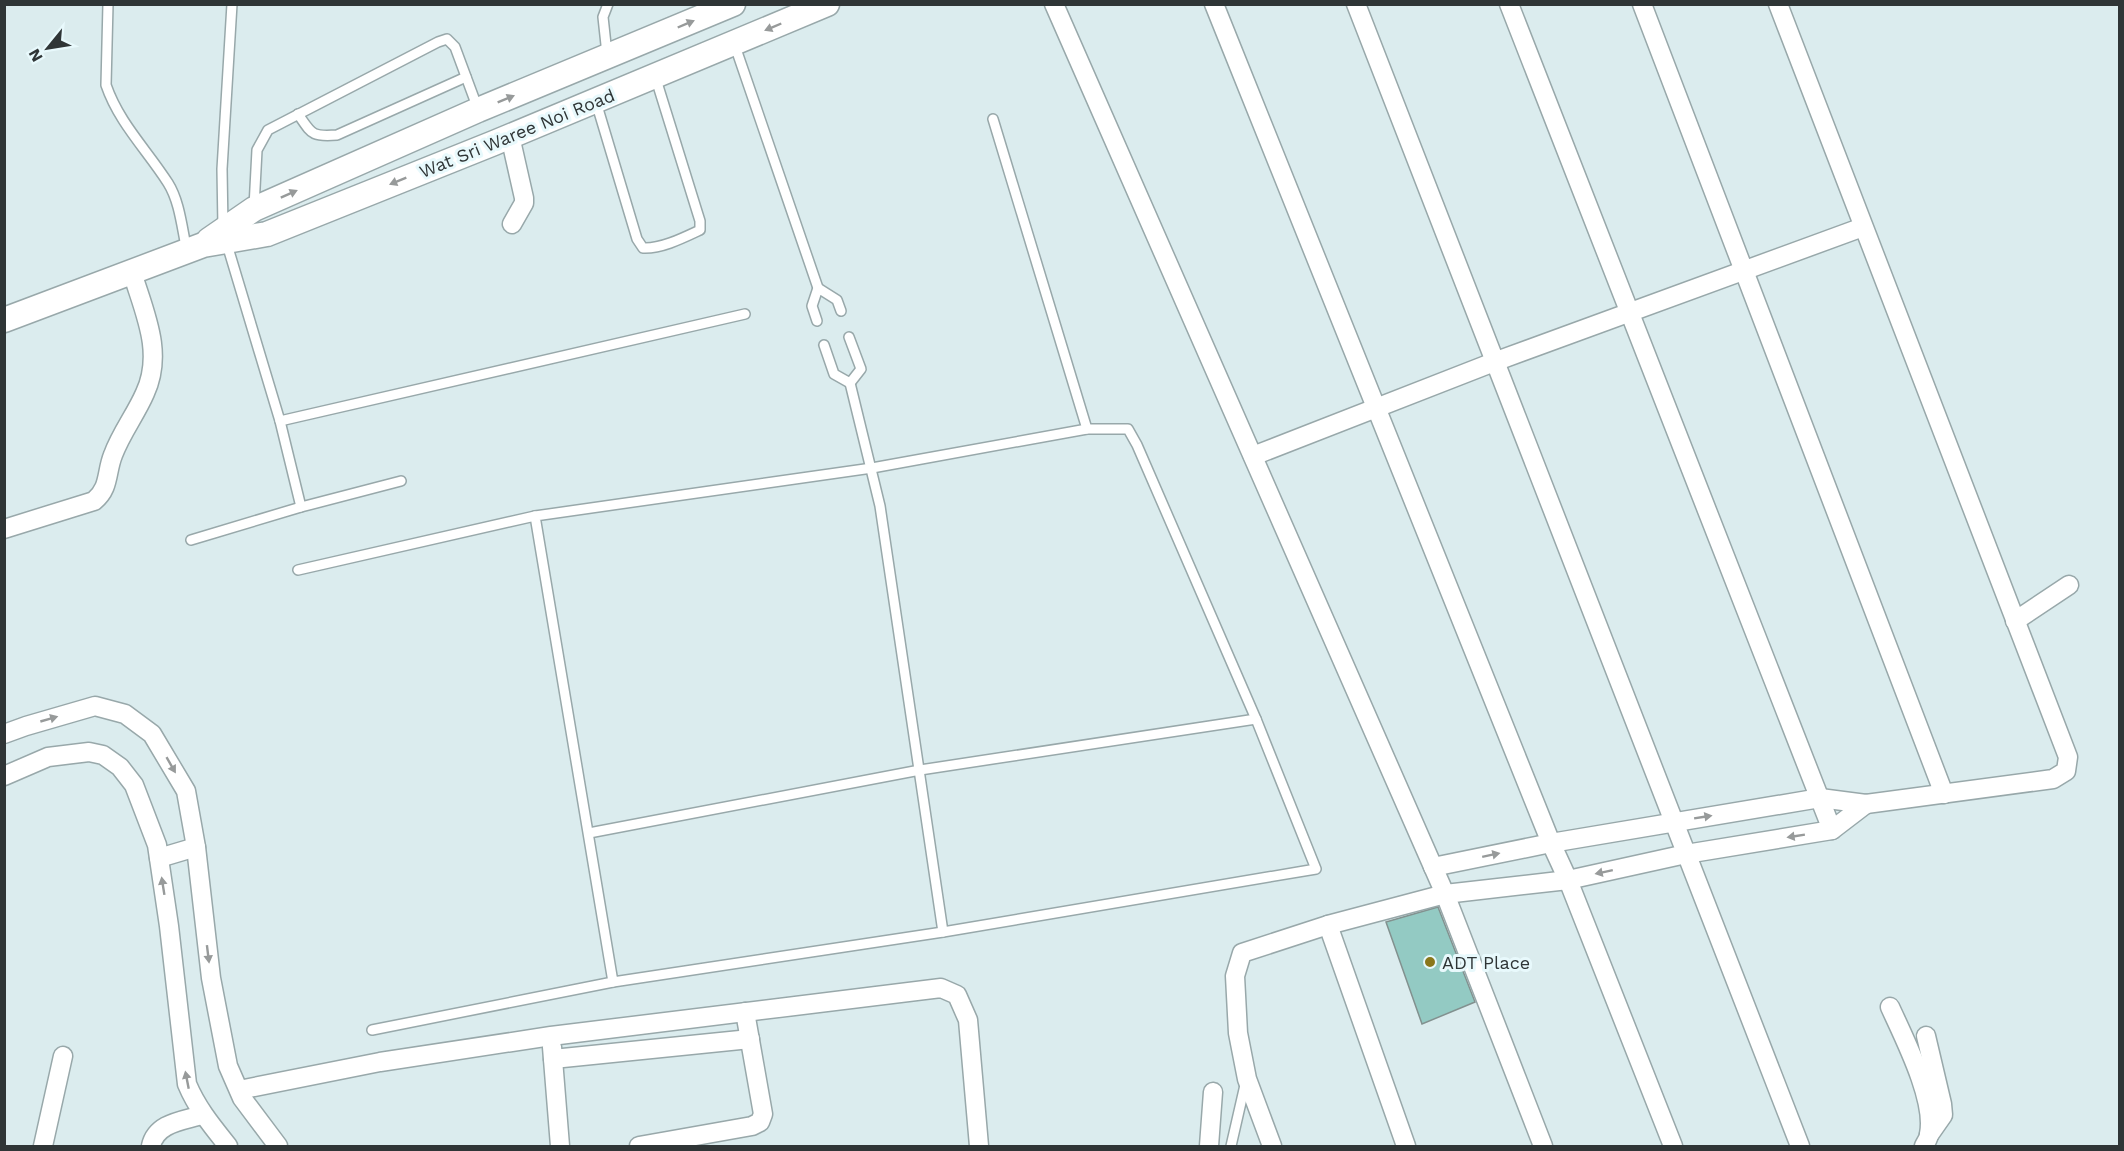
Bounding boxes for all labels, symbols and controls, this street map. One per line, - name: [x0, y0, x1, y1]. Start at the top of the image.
- north arrow: [18, 18, 78, 78]
- one-way arrow: [677, 19, 695, 29]
- one-way arrow: [764, 23, 782, 32]
- text: N: [24, 45, 47, 65]
- street label: Wat Sri Waree Noi Road: [416, 84, 618, 182]
- one-way arrow: [497, 94, 515, 104]
- one-way arrow: [389, 176, 407, 186]
- one-way arrow: [280, 189, 298, 199]
- one-way arrow: [40, 714, 58, 723]
- one-way arrow: [165, 756, 175, 773]
- one-way arrow: [1694, 812, 1713, 821]
- one-way arrow: [1786, 832, 1805, 841]
- one-way arrow: [1481, 850, 1500, 859]
- one-way arrow: [1595, 868, 1614, 877]
- one-way arrow: [159, 877, 168, 896]
- one-way arrow: [203, 944, 213, 963]
- place label: ADT Place: [1442, 952, 1530, 973]
- marker: ADT Place: [1423, 955, 1437, 969]
- one-way arrow: [182, 1070, 191, 1089]

